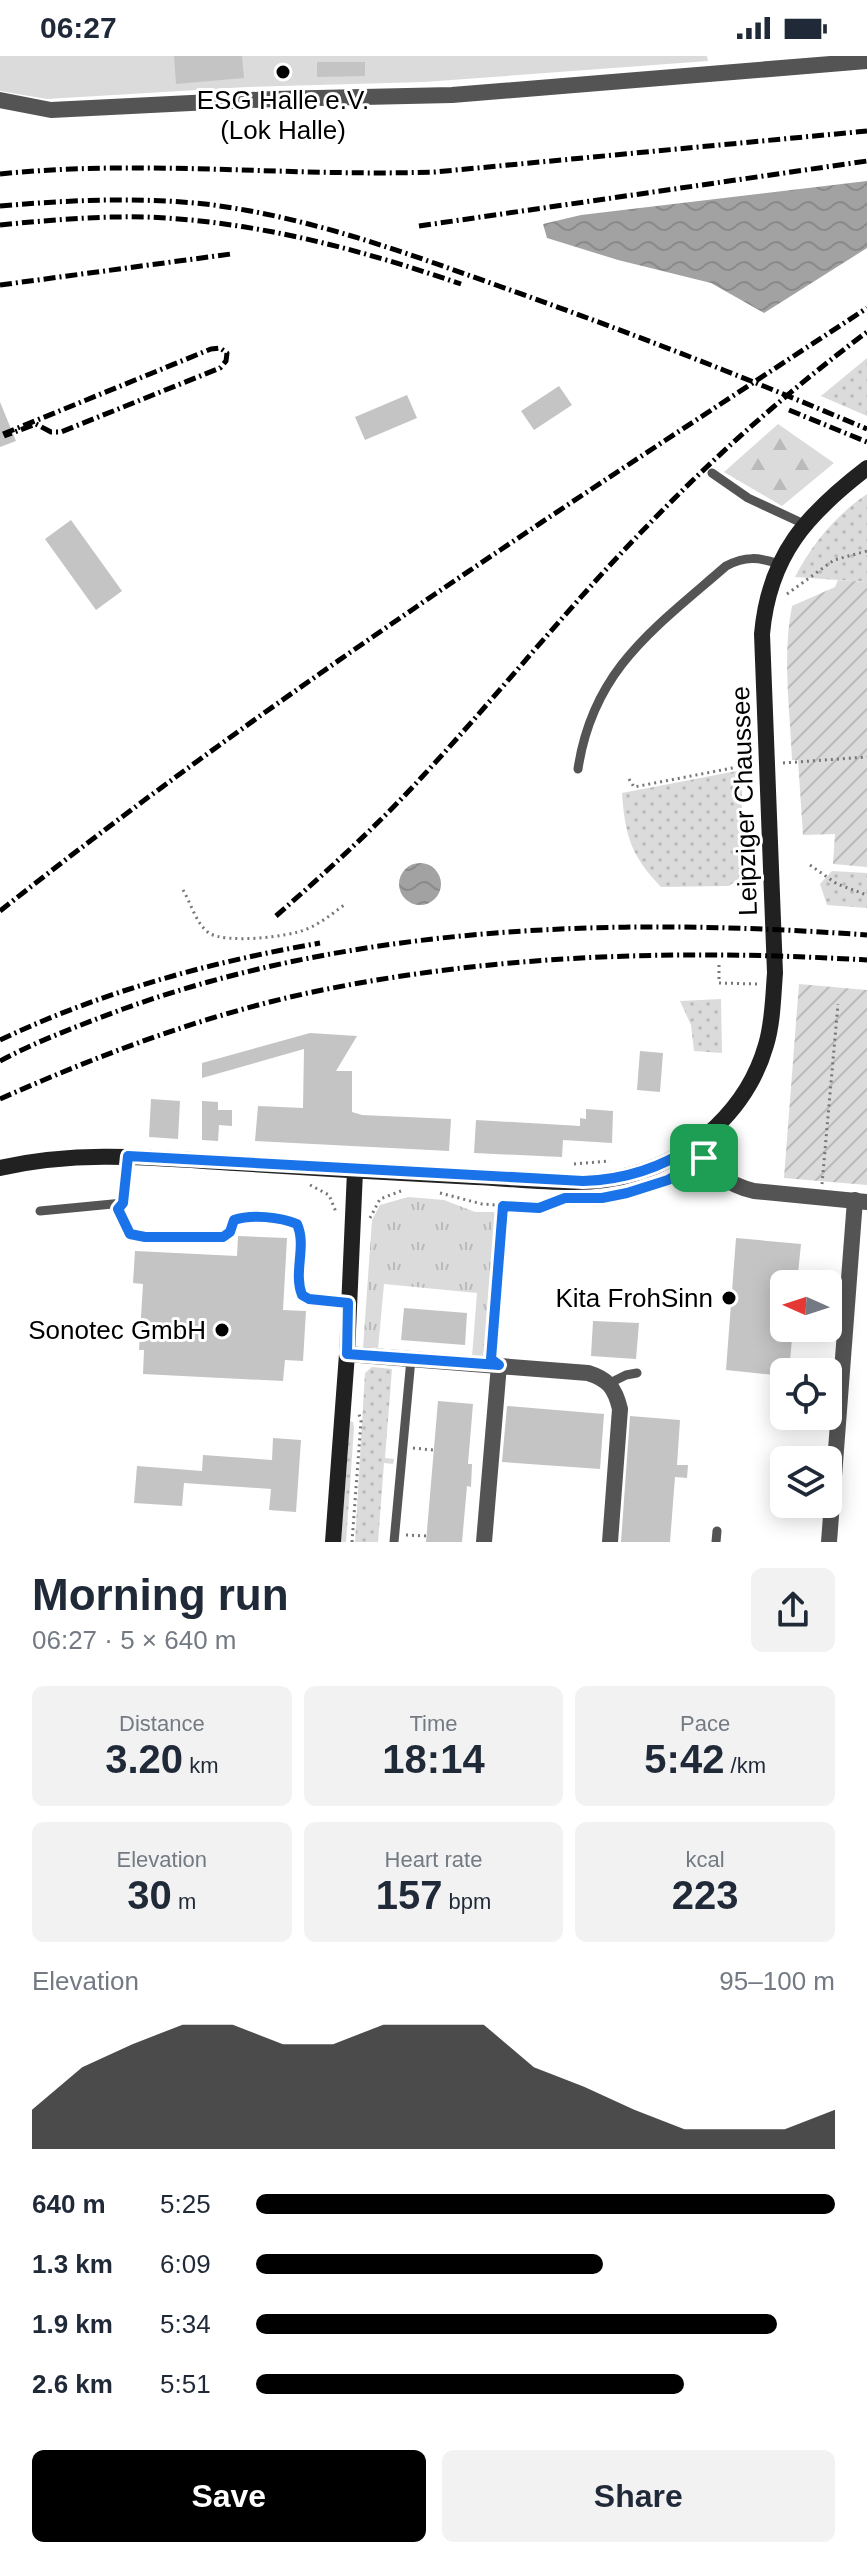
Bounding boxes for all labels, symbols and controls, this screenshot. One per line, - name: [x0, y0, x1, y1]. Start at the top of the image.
- text: 06:27: [40, 11, 117, 44]
- marker: ESG Halle e.V. (Lok Halle): [274, 63, 292, 81]
- place label: ESG Halle e.V. (Lok Halle): [197, 85, 369, 145]
- street label: Leipziger Chaussee: [725, 686, 763, 916]
- pin: [670, 1124, 738, 1192]
- icon: arrive: [682, 1136, 726, 1180]
- north arrow: [770, 1270, 842, 1342]
- map controls: [770, 1270, 842, 1518]
- place label: Kita FrohSinn: [555, 1283, 713, 1313]
- marker: Kita FrohSinn: [720, 1289, 738, 1307]
- place label: Sonotec GmbH: [28, 1315, 206, 1345]
- marker: Sonotec GmbH: [213, 1321, 231, 1339]
- button: locate: [770, 1358, 842, 1430]
- button: layers: [770, 1446, 842, 1518]
- button: share: [751, 1568, 835, 1652]
- text: Morning run: [32, 1570, 289, 1619]
- text: 06:27 · 5 × 640 m: [32, 1625, 237, 1655]
- text: Distance: [119, 1711, 205, 1736]
- text: Time: [409, 1711, 458, 1736]
- text: Pace: [680, 1711, 730, 1736]
- text: 3.20: [105, 1737, 183, 1781]
- text: 18:14: [382, 1737, 485, 1781]
- text: 5:42: [644, 1737, 724, 1781]
- text: km: [183, 1753, 218, 1778]
- text: /km: [724, 1753, 766, 1778]
- text: Elevation: [117, 1847, 207, 1872]
- text: Heart rate: [385, 1847, 482, 1872]
- text: kcal: [686, 1847, 725, 1872]
- text: 30: [127, 1873, 172, 1917]
- text: 157: [376, 1873, 442, 1917]
- text: 223: [672, 1873, 739, 1917]
- text: m: [172, 1889, 196, 1914]
- text: bpm: [442, 1889, 491, 1914]
- text: Elevation: [32, 1966, 139, 1996]
- text: 95–100 m: [719, 1966, 835, 1996]
- text: 640 m: [32, 2189, 106, 2219]
- text: 5:25: [160, 2189, 211, 2219]
- text: 1.3 km: [32, 2249, 113, 2279]
- text: 6:09: [160, 2249, 211, 2279]
- text: 1.9 km: [32, 2309, 113, 2339]
- text: 5:34: [160, 2309, 211, 2339]
- text: 2.6 km: [32, 2369, 113, 2399]
- text: 5:51: [160, 2369, 211, 2399]
- button: Save: [32, 2450, 426, 2542]
- button: Share: [442, 2450, 835, 2542]

